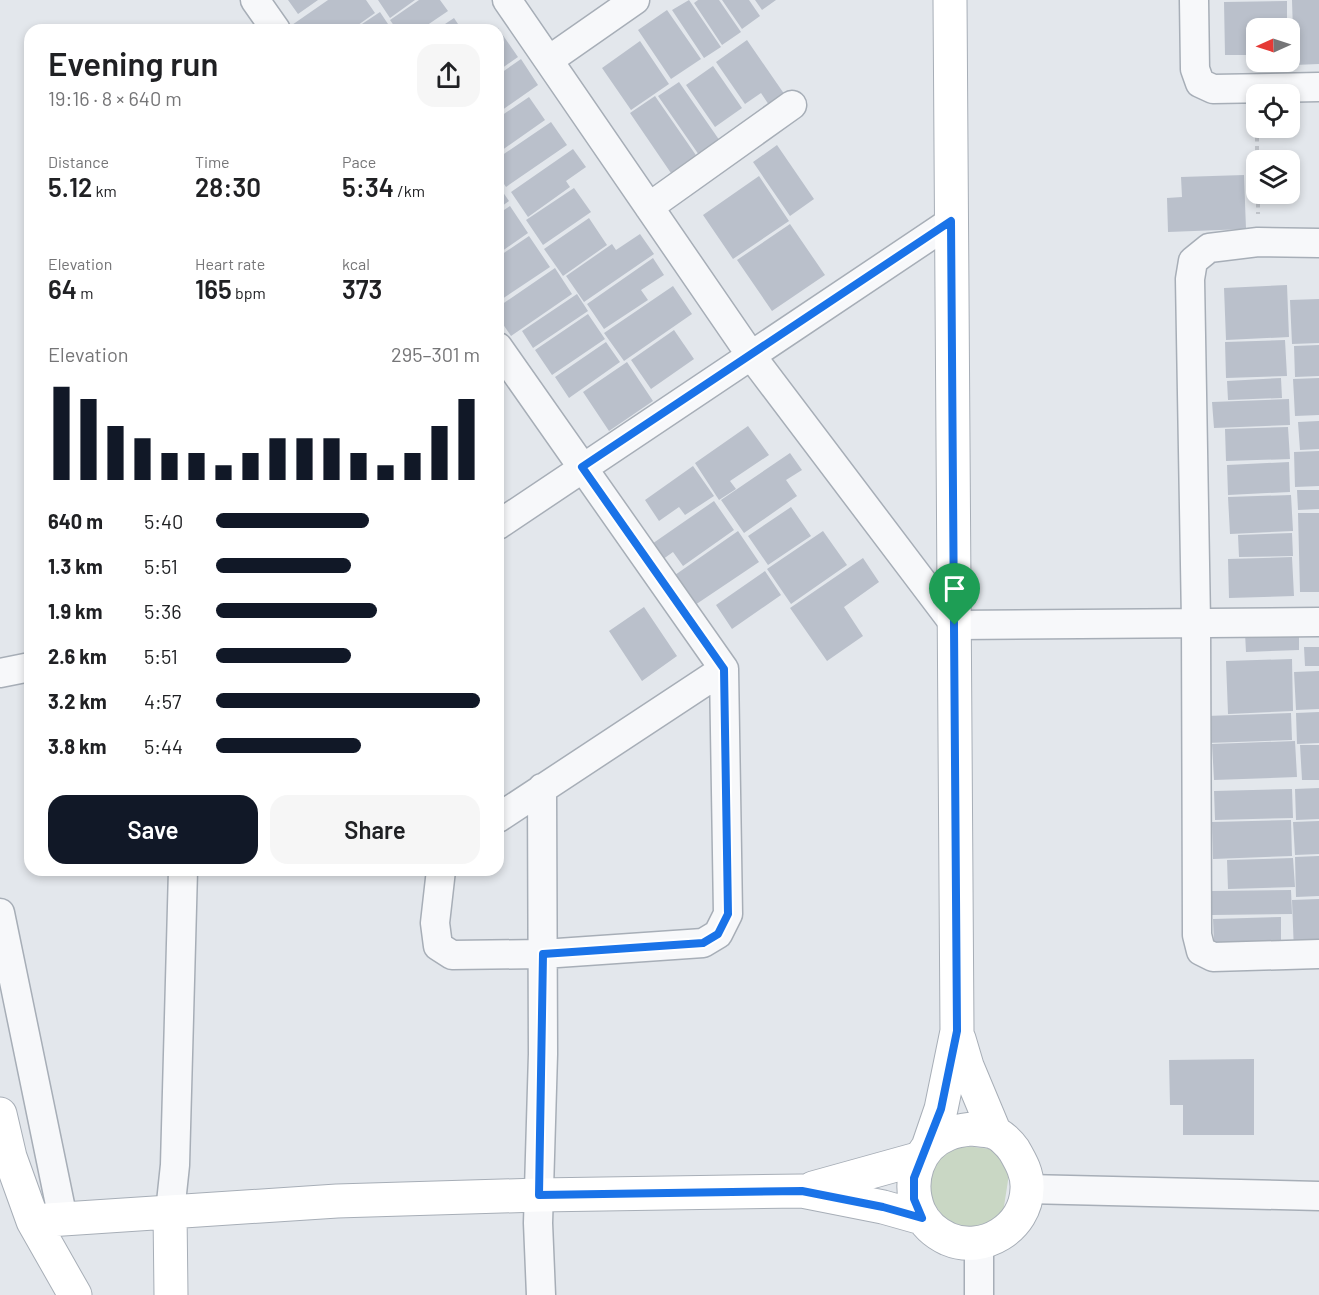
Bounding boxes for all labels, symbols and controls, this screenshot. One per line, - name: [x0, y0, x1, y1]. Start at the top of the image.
- north arrow: [1246, 18, 1300, 72]
- map controls: [1246, 18, 1300, 204]
- text: Evening run: [48, 43, 218, 83]
- button: share: [417, 44, 480, 107]
- button: locate: [1246, 84, 1300, 138]
- text: 19:16 · 8 × 640 m: [48, 86, 182, 110]
- button: layers: [1246, 150, 1300, 204]
- text: Distance: [48, 152, 109, 171]
- text: Time: [195, 152, 230, 171]
- text: Pace: [342, 152, 376, 171]
- text: 5.12: [48, 171, 92, 202]
- text: 28:30: [195, 171, 261, 202]
- text: 5:34: [342, 171, 394, 202]
- text: km: [92, 181, 117, 200]
- text: /km: [394, 181, 425, 200]
- text: Elevation: [48, 254, 112, 273]
- text: Heart rate: [195, 254, 265, 273]
- text: kcal: [342, 254, 370, 273]
- text: 64: [48, 273, 77, 304]
- text: 165: [195, 273, 232, 304]
- text: 373: [342, 273, 382, 304]
- text: m: [77, 283, 93, 302]
- text: bpm: [232, 283, 266, 302]
- text: Elevation: [48, 342, 129, 366]
- text: 295–301 m: [391, 342, 480, 366]
- text: 640 m: [48, 509, 103, 533]
- text: 5:40: [144, 509, 183, 533]
- text: 1.3 km: [48, 554, 103, 578]
- text: 5:51: [144, 554, 178, 578]
- pin: [929, 563, 980, 625]
- icon: arrive: [938, 572, 971, 605]
- text: 1.9 km: [48, 599, 102, 623]
- text: 5:36: [144, 599, 182, 623]
- text: 2.6 km: [48, 644, 107, 668]
- text: 5:51: [144, 644, 178, 668]
- text: 3.2 km: [48, 689, 107, 713]
- text: 4:57: [144, 689, 182, 713]
- text: 3.8 km: [48, 734, 106, 758]
- text: 5:44: [144, 734, 183, 758]
- button: Save: [48, 795, 258, 864]
- button: Share: [270, 795, 480, 864]

